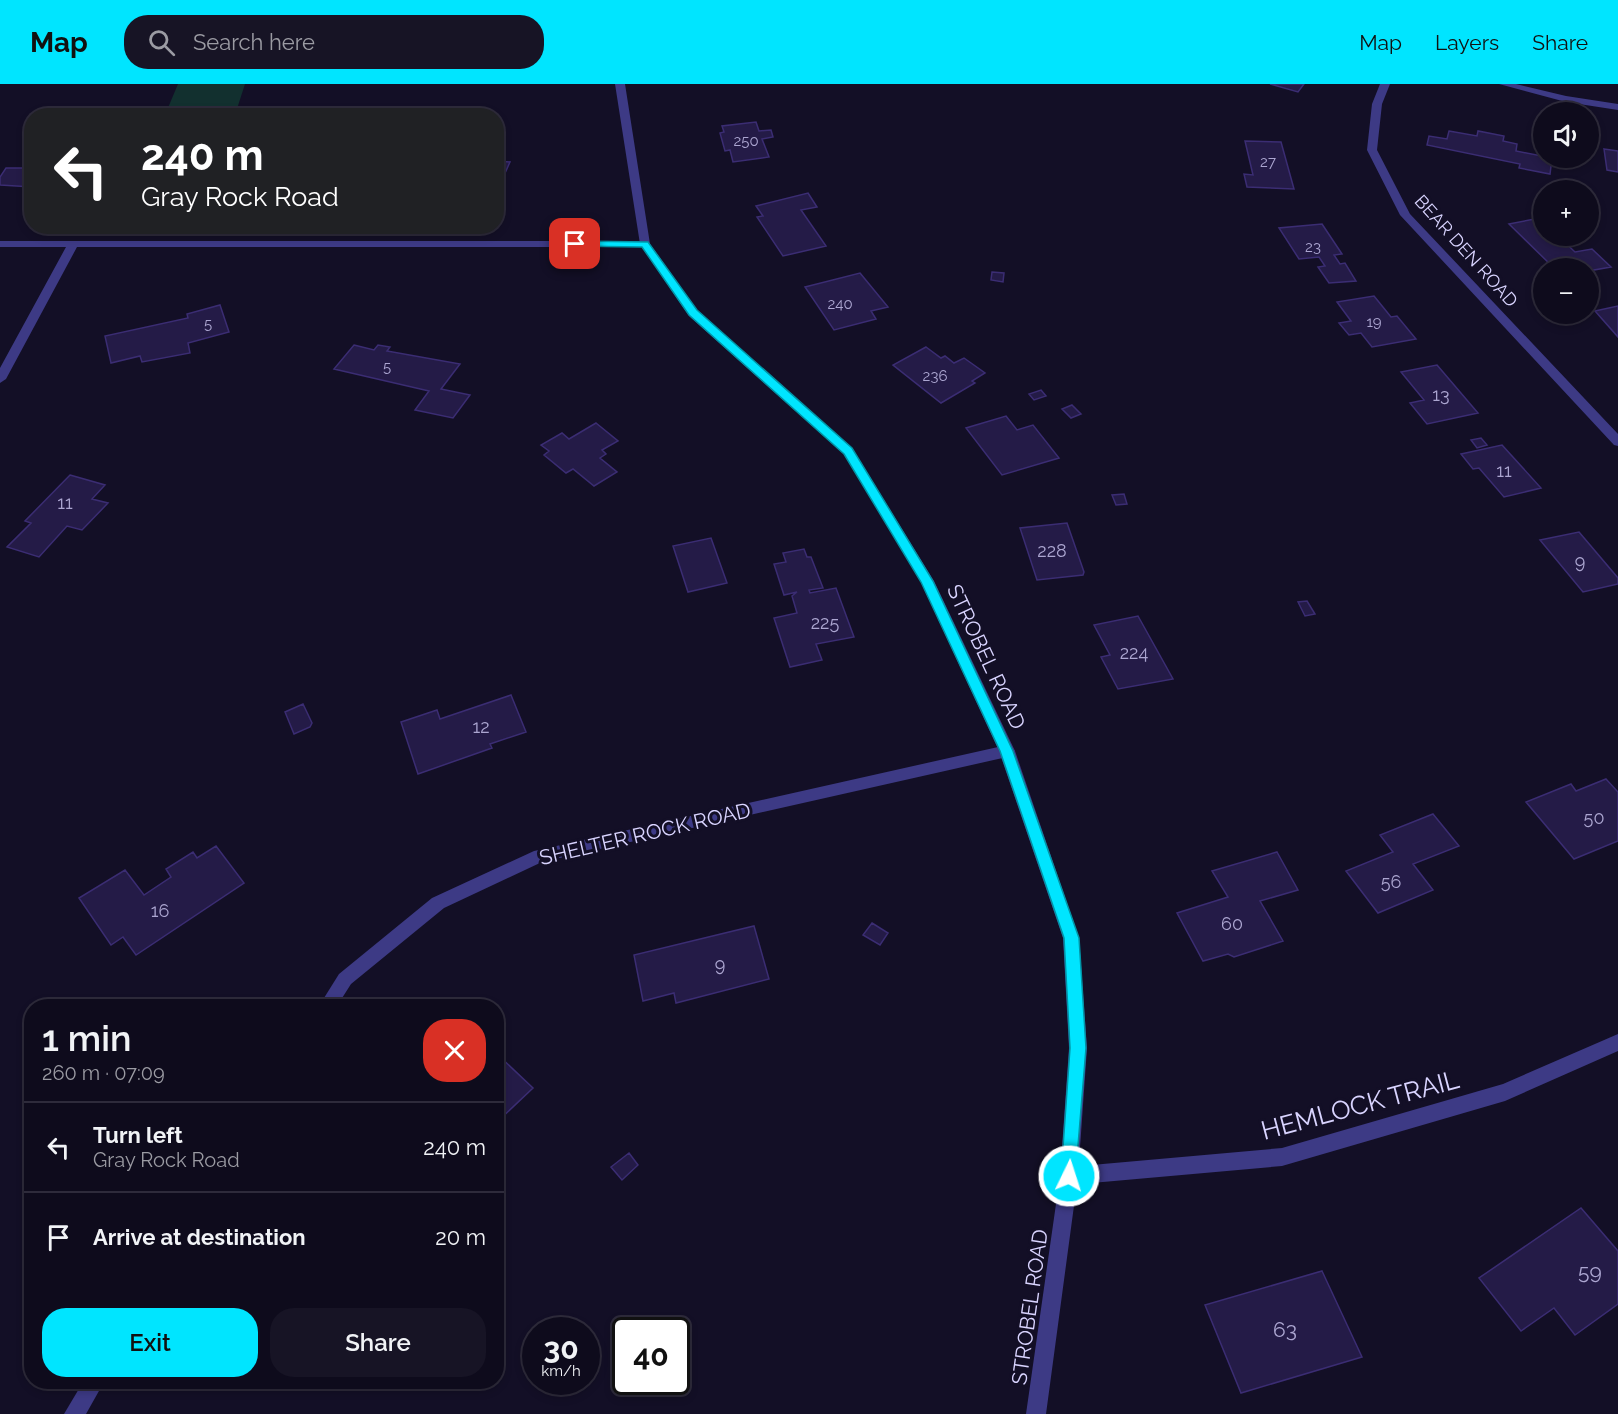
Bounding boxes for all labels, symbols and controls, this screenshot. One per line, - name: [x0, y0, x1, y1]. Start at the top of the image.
- search box: [124, 15, 544, 69]
- text: Map: [30, 26, 88, 59]
- icon: search: [145, 26, 178, 59]
- text: Search here: [193, 29, 315, 55]
- text: Map: [1359, 30, 1402, 55]
- text: Layers: [1435, 30, 1499, 55]
- text: Share: [1532, 30, 1588, 55]
- map controls: [1533, 102, 1599, 324]
- button: sound: [1533, 102, 1599, 168]
- text: 240 m: [141, 131, 264, 180]
- icon: left: [42, 132, 120, 210]
- house number: 250: [733, 132, 759, 150]
- house number: 27: [1260, 153, 1276, 171]
- button: +: [1533, 180, 1599, 246]
- text: Gray Rock Road: [141, 181, 339, 212]
- street label: BEAR DEN ROAD: [1411, 190, 1522, 311]
- pin: [549, 218, 600, 269]
- icon: arrive: [558, 227, 591, 260]
- house number: 23: [1305, 238, 1321, 256]
- button: −: [1533, 258, 1599, 324]
- house number: 240: [827, 295, 853, 313]
- house number: 19: [1366, 313, 1382, 331]
- house number: 5: [204, 315, 212, 333]
- house number: 5: [383, 358, 391, 376]
- house number: 236: [923, 367, 947, 385]
- house number: 13: [1432, 384, 1450, 405]
- house number: 11: [1496, 460, 1512, 481]
- house number: 11: [57, 492, 73, 513]
- house number: 228: [1037, 540, 1067, 561]
- house number: 9: [1575, 551, 1585, 572]
- street label: STROBEL ROAD: [942, 580, 1031, 733]
- house number: 225: [811, 612, 839, 633]
- house number: 224: [1120, 642, 1148, 663]
- house number: 12: [472, 716, 490, 737]
- street label: SHELTER ROCK ROAD: [537, 797, 753, 870]
- house number: 50: [1584, 807, 1604, 828]
- house number: 56: [1381, 871, 1401, 892]
- house number: 16: [151, 900, 169, 921]
- house number: 60: [1221, 913, 1243, 934]
- house number: 9: [715, 954, 725, 975]
- text: 1 min: [42, 1017, 131, 1059]
- button: close: [423, 1019, 486, 1082]
- text: 260 m · 07:09: [42, 1061, 165, 1085]
- street label: HEMLOCK TRAIL: [1258, 1064, 1462, 1146]
- text: Turn left: [93, 1122, 183, 1148]
- icon: left: [42, 1131, 75, 1164]
- text: 240 m: [423, 1134, 486, 1160]
- position arrow: [1037, 1144, 1101, 1208]
- text: Gray Rock Road: [93, 1148, 240, 1172]
- icon: arrive: [42, 1221, 75, 1254]
- text: Arrive at destination: [93, 1224, 306, 1250]
- text: 20 m: [435, 1224, 486, 1250]
- street label: STROBEL ROAD: [1006, 1227, 1053, 1386]
- house number: 59: [1578, 1259, 1602, 1284]
- button: Exit: [42, 1308, 258, 1377]
- button: Share: [270, 1308, 486, 1377]
- speed limit sign: 40: [612, 1317, 690, 1395]
- house number: 63: [1273, 1317, 1297, 1342]
- text: 30: [543, 1331, 579, 1366]
- text: km/h: [541, 1362, 581, 1380]

